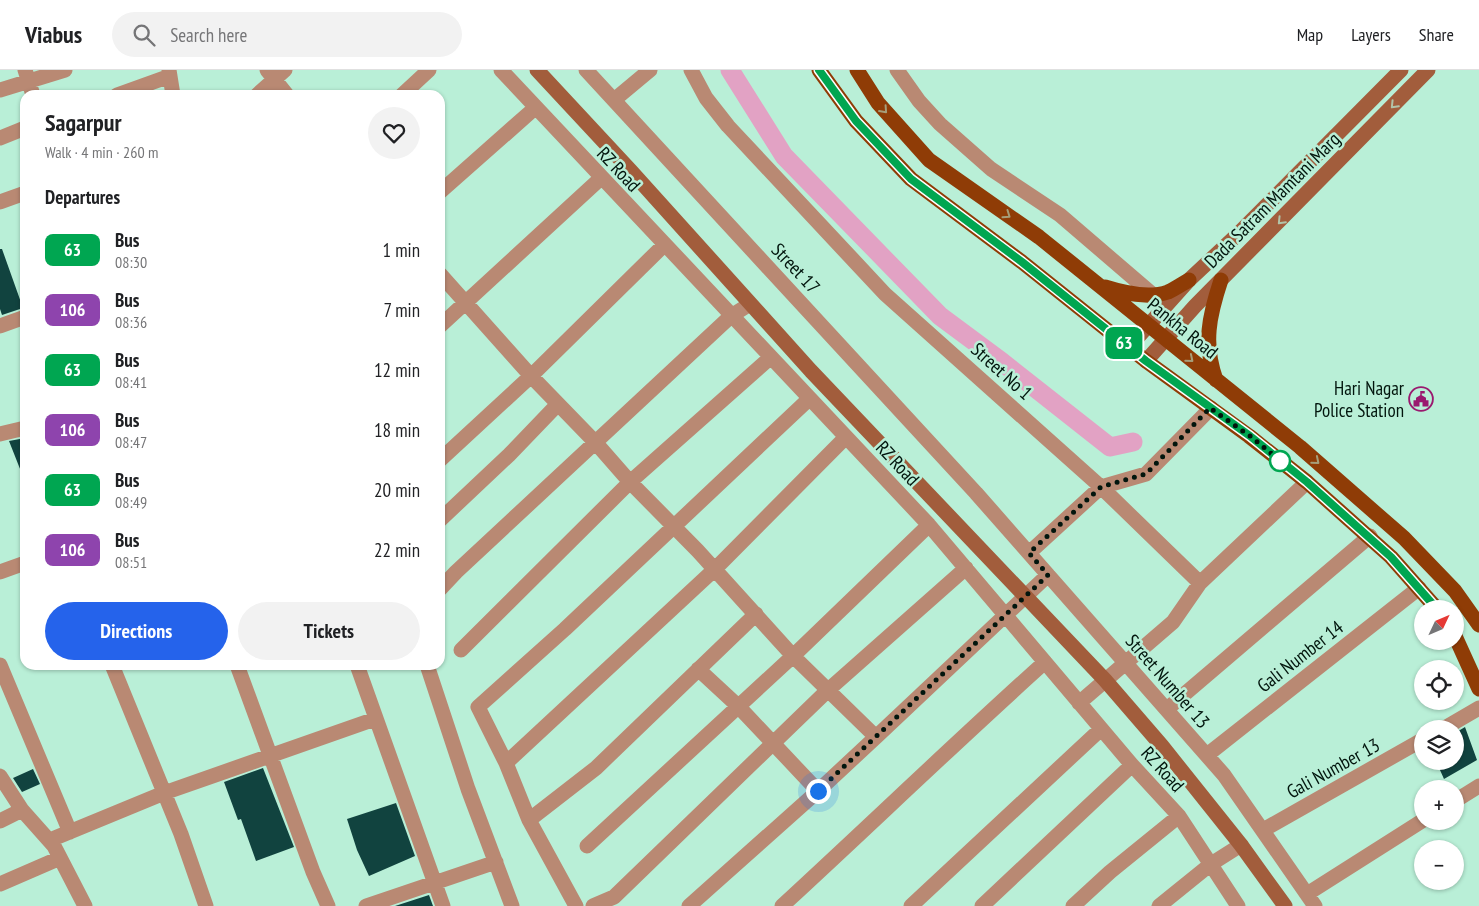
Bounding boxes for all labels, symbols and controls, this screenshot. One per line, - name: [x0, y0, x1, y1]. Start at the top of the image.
- search box: [112, 12, 462, 57]
- text: Viabus: [25, 19, 82, 50]
- icon: search: [130, 21, 158, 49]
- text: Search here: [170, 23, 247, 47]
- text: Map: [1297, 23, 1323, 46]
- text: Layers: [1351, 23, 1391, 46]
- text: Share: [1419, 23, 1454, 46]
- one-way arrow: [1391, 99, 1400, 108]
- one-way arrow: [878, 105, 887, 114]
- text: Sagarpur: [45, 107, 122, 138]
- button: heart: [368, 107, 420, 159]
- street label: Dada Satram Mamtani Marg: [1199, 127, 1345, 273]
- street label: RZ Road: [592, 141, 646, 197]
- text: Walk · 4 min · 260 m: [45, 142, 158, 162]
- text: Departures: [45, 185, 120, 209]
- one-way arrow: [1001, 209, 1011, 218]
- one-way arrow: [1277, 215, 1286, 224]
- text: Bus: [115, 228, 139, 252]
- text: 63: [64, 238, 81, 261]
- text: 1 min: [383, 238, 420, 262]
- street label: Street 17: [767, 238, 825, 298]
- text: 08:30: [115, 252, 147, 272]
- text: Bus: [115, 288, 139, 312]
- street label: Pankha Road: [1143, 292, 1223, 364]
- text: 106: [60, 298, 85, 321]
- text: 7 min: [383, 298, 420, 322]
- text: 08:36: [115, 312, 147, 332]
- line badge: 63: [1102, 327, 1146, 359]
- text: 63: [1115, 331, 1133, 354]
- street label: Street No 1: [966, 337, 1038, 405]
- text: Bus: [115, 348, 139, 372]
- one-way arrow: [1184, 353, 1193, 361]
- text: 63: [64, 358, 81, 381]
- text: 12 min: [374, 358, 420, 382]
- text: 08:41: [115, 372, 147, 392]
- place label: Hari Nagar Police Station: [1314, 376, 1405, 422]
- public building icon: Hari Nagar Police Station: [1408, 386, 1434, 412]
- text: Bus: [115, 408, 139, 432]
- text: 106: [60, 418, 85, 441]
- text: 18 min: [374, 418, 420, 442]
- text: 08:47: [115, 432, 147, 452]
- street label: RZ Road: [871, 435, 925, 491]
- unlabelled marker: [1269, 450, 1291, 472]
- one-way arrow: [1311, 455, 1320, 464]
- text: Bus: [115, 468, 139, 492]
- text: 63: [64, 478, 81, 501]
- text: 20 min: [374, 478, 420, 502]
- text: 08:49: [115, 492, 147, 512]
- text: Bus: [115, 528, 139, 552]
- text: 106: [60, 538, 85, 561]
- text: 22 min: [374, 538, 420, 562]
- text: 08:51: [115, 552, 147, 572]
- north arrow: [1414, 600, 1464, 650]
- map controls: [1414, 600, 1464, 890]
- button: Directions: [45, 602, 228, 660]
- button: Tickets: [238, 602, 420, 660]
- street label: Gali Number 14: [1252, 615, 1348, 697]
- street label: Street Number 13: [1121, 629, 1215, 733]
- button: locate: [1414, 660, 1464, 710]
- button: layers: [1414, 720, 1464, 770]
- street label: Gali Number 13: [1282, 733, 1384, 803]
- street label: RZ Road: [1136, 741, 1190, 797]
- your location: [806, 779, 831, 804]
- button: +: [1414, 780, 1464, 830]
- button: −: [1414, 840, 1464, 890]

